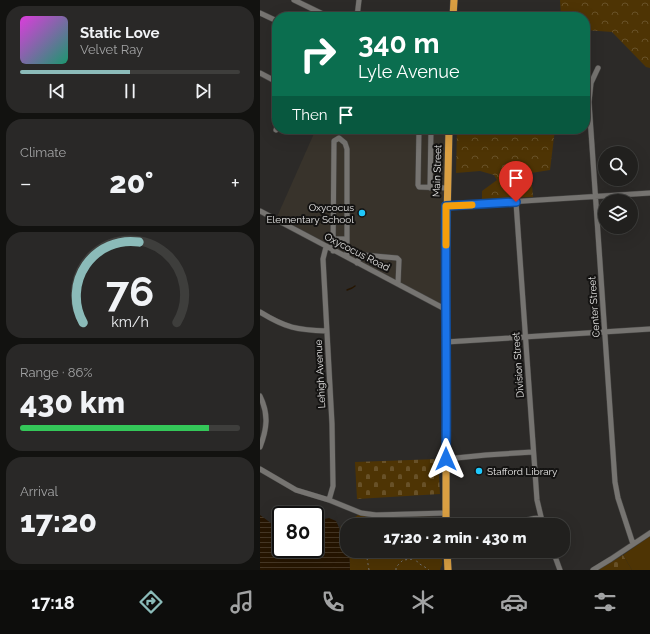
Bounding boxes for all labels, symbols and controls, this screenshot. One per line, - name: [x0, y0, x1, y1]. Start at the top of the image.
- text: Static Love: [80, 24, 159, 42]
- text: 340 m: [358, 27, 440, 60]
- icon: right: [292, 28, 344, 80]
- text: Velvet Ray: [80, 42, 143, 57]
- text: Lyle Avenue: [358, 61, 459, 82]
- icon: previous: [46, 80, 68, 102]
- icon: pause: [119, 80, 141, 102]
- icon: next: [192, 80, 214, 102]
- icon: arrive: [335, 104, 357, 126]
- text: Then: [292, 106, 327, 124]
- street label: Main Street: [431, 144, 443, 197]
- text: Climate: [20, 145, 66, 160]
- map controls: [598, 146, 638, 234]
- button: search: [598, 146, 638, 186]
- pin: [499, 161, 533, 202]
- text: 20°: [109, 165, 153, 200]
- icon: arrive: [505, 167, 527, 189]
- text: −: [20, 170, 32, 196]
- text: +: [231, 170, 240, 196]
- button: layers: [598, 194, 638, 234]
- place label: Oxycocus Elementary School: [266, 202, 354, 225]
- marker: Oxycocus Elementary School: [357, 208, 367, 218]
- street label: Oxycocus Road: [322, 231, 392, 273]
- text: 76: [106, 267, 154, 316]
- street label: Center Street: [586, 275, 602, 338]
- text: km/h: [111, 314, 149, 330]
- street label: Division Street: [510, 331, 526, 398]
- street label: Lehigh Avenue: [313, 339, 327, 409]
- text: Range · 86%: [20, 365, 93, 380]
- text: 430 km: [20, 385, 125, 420]
- position arrow: [425, 438, 467, 480]
- marker: Stafford Library: [474, 466, 484, 476]
- place label: Stafford Library: [487, 466, 558, 477]
- text: Arrival: [20, 484, 58, 499]
- text: 17:20: [20, 504, 97, 539]
- speed limit sign: 80: [272, 506, 324, 558]
- text: 17:20 · 2 min · 430 m: [384, 529, 526, 547]
- icon: directions: [137, 588, 165, 616]
- icon: music: [228, 588, 256, 616]
- icon: phone: [319, 588, 347, 616]
- icon: climate: [409, 588, 437, 616]
- icon: car: [500, 588, 528, 616]
- icon: filters: [591, 588, 619, 616]
- text: 17:18: [31, 592, 75, 613]

